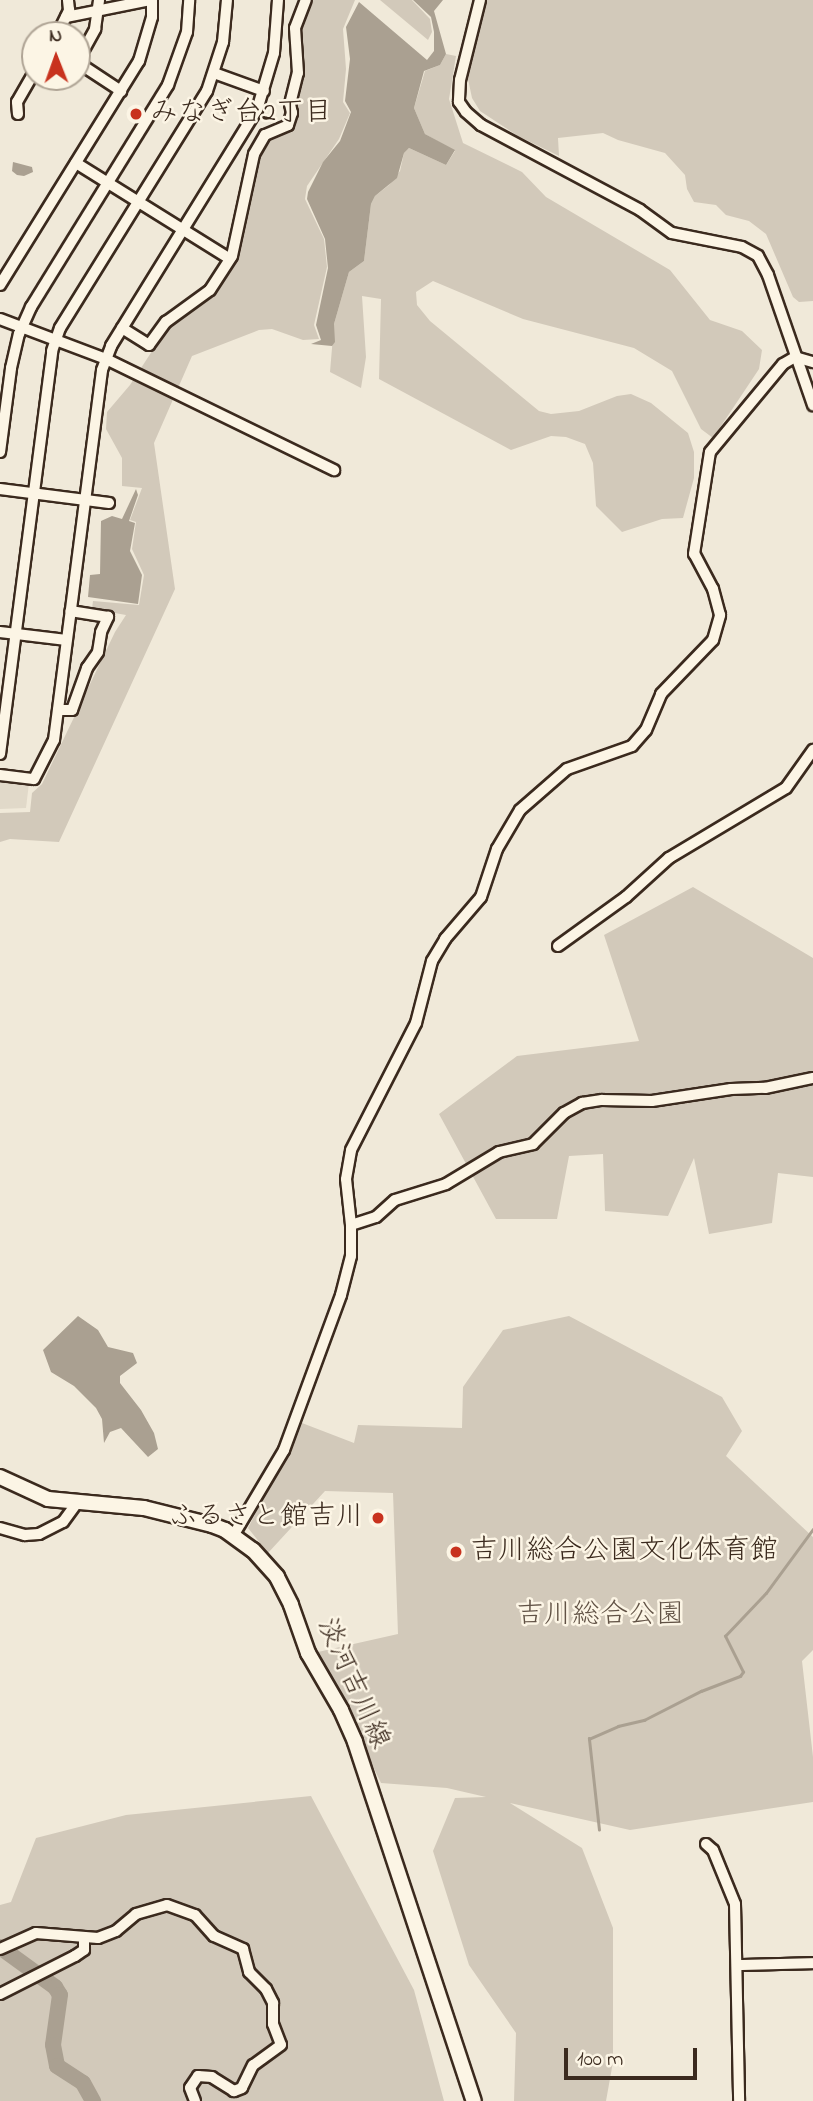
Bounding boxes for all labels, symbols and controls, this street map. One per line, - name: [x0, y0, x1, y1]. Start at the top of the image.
- north arrow: [21, 21, 91, 91]
- text: N: [49, 23, 62, 50]
- place label: みなぎ台2丁目: [150, 97, 332, 131]
- marker: みなぎ台2丁目: [128, 106, 144, 122]
- place label: ふるさと館吉川: [168, 1501, 364, 1535]
- marker: ふるさと館吉川: [370, 1510, 386, 1526]
- place label: 吉川総合公園文化体育館: [470, 1535, 778, 1569]
- marker: 吉川総合公園文化体育館: [448, 1544, 464, 1560]
- park label: 吉川総合公園: [516, 1599, 684, 1633]
- street label: 淡河吉川線: [308, 1613, 396, 1755]
- scale bar: [568, 2035, 701, 2078]
- text: 100 m: [577, 2045, 623, 2075]

